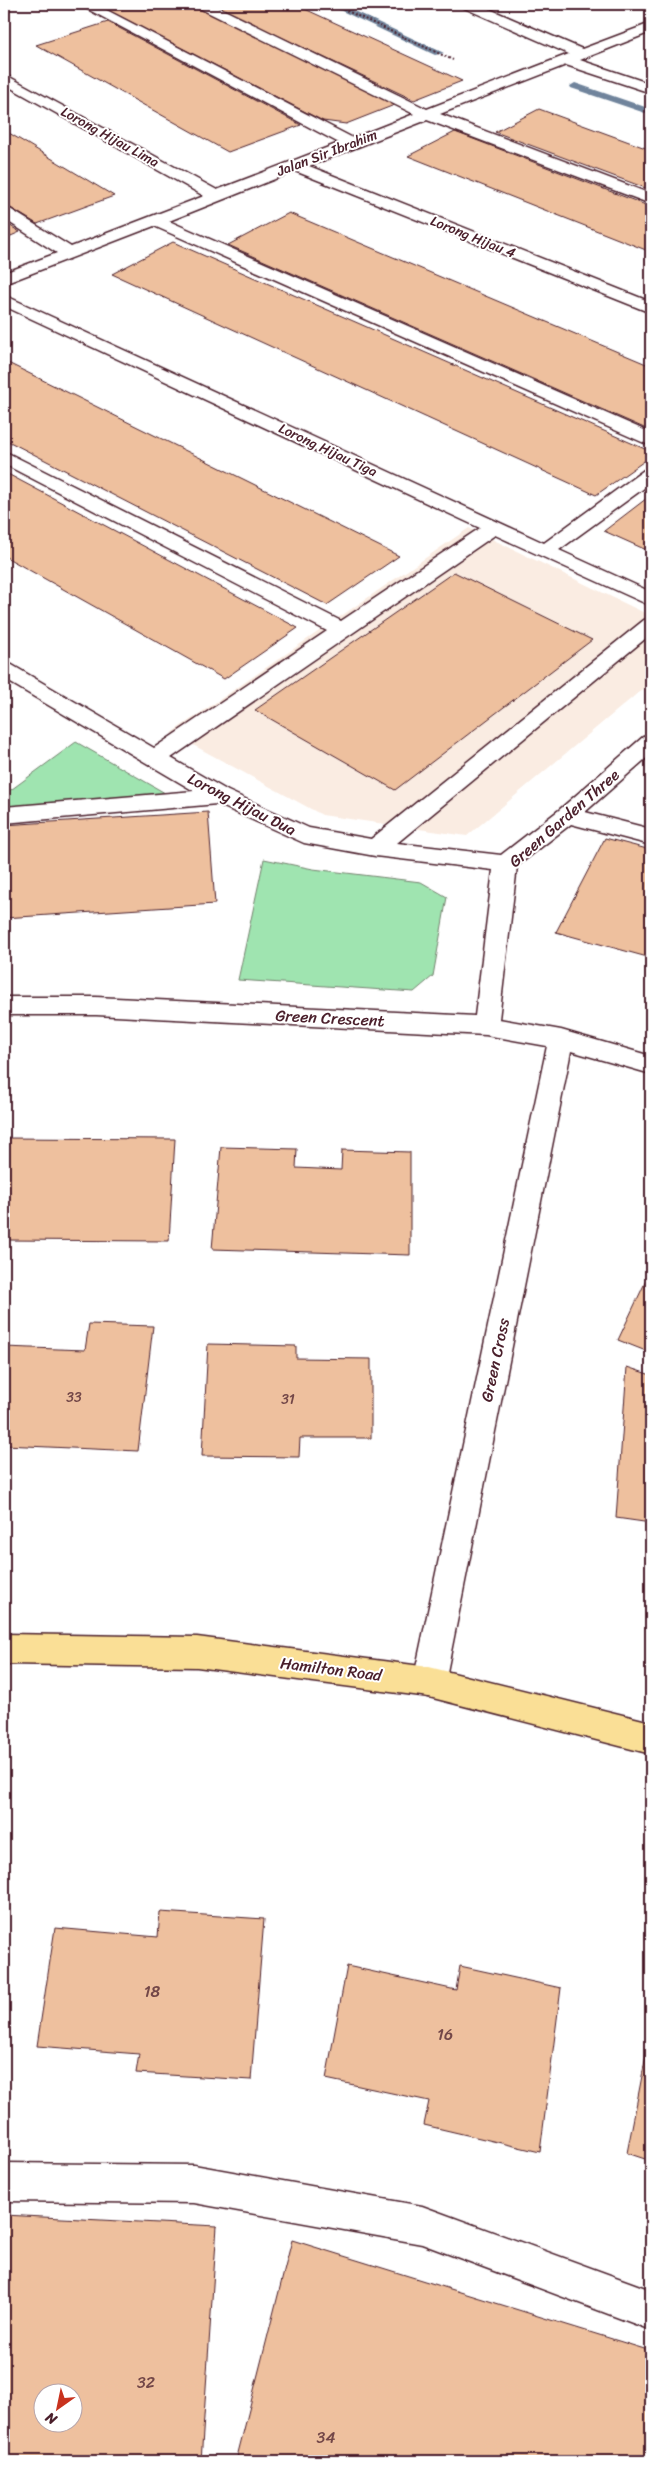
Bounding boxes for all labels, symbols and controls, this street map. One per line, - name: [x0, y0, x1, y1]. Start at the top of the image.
- street label: Lorong Hijau Lima: [56, 100, 164, 174]
- street label: Jalan Sir Ibrahim: [272, 122, 381, 184]
- street label: Lorong Hijau 4: [427, 209, 520, 266]
- street label: Lorong Hijau Tiga: [274, 416, 382, 484]
- street label: Green Garden Three: [502, 761, 626, 875]
- street label: Lorong Hijau Dua: [182, 764, 302, 844]
- street label: Green Crescent: [275, 1001, 385, 1035]
- street label: Green Cross: [472, 1315, 518, 1405]
- house number: 33: [66, 1385, 82, 1410]
- house number: 31: [281, 1387, 295, 1412]
- street label: Hamilton Road: [279, 1648, 385, 1690]
- house number: 18: [144, 1977, 161, 2006]
- house number: 16: [437, 2020, 453, 2049]
- house number: 32: [137, 2368, 155, 2397]
- north arrow: [32, 2382, 82, 2432]
- text: N: [40, 2405, 63, 2432]
- house number: 34: [317, 2423, 335, 2452]

